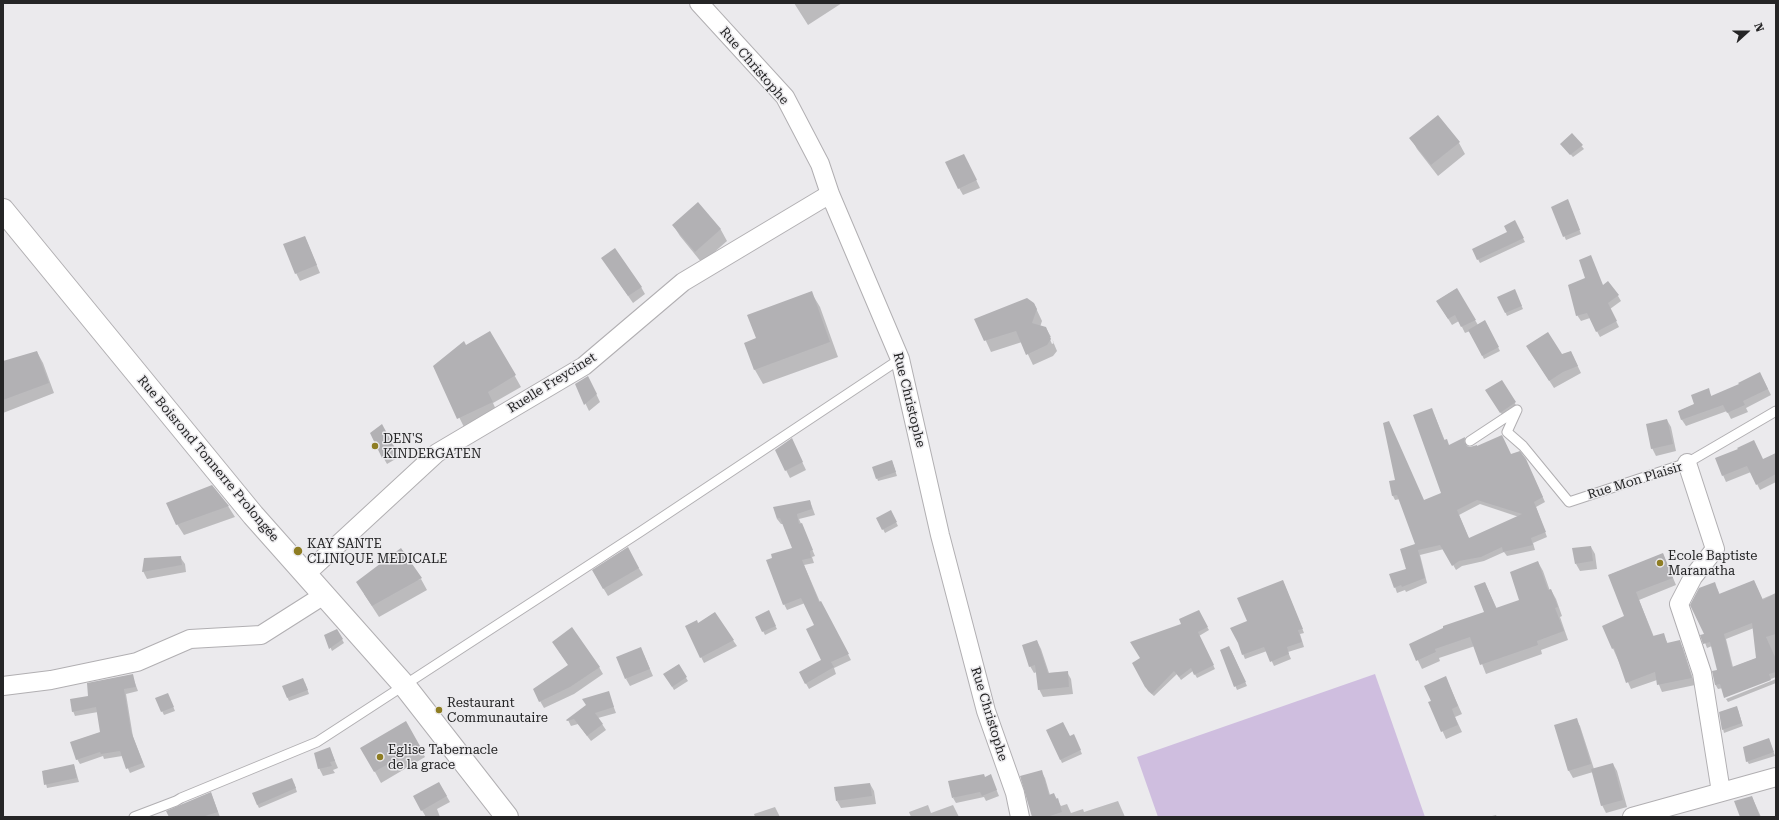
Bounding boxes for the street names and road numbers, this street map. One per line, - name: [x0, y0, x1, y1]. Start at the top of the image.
- street label: Rue Christophe: [716, 24, 792, 108]
- street label: Ruelle Freycinet: [505, 350, 599, 416]
- street label: Rue Christophe: [890, 351, 928, 449]
- street label: Rue Boisrond Tonnerre Prolongée: [134, 373, 282, 545]
- street label: Rue Mon Plaisir: [1586, 459, 1684, 503]
- street label: Rue Christophe: [967, 665, 1011, 763]

